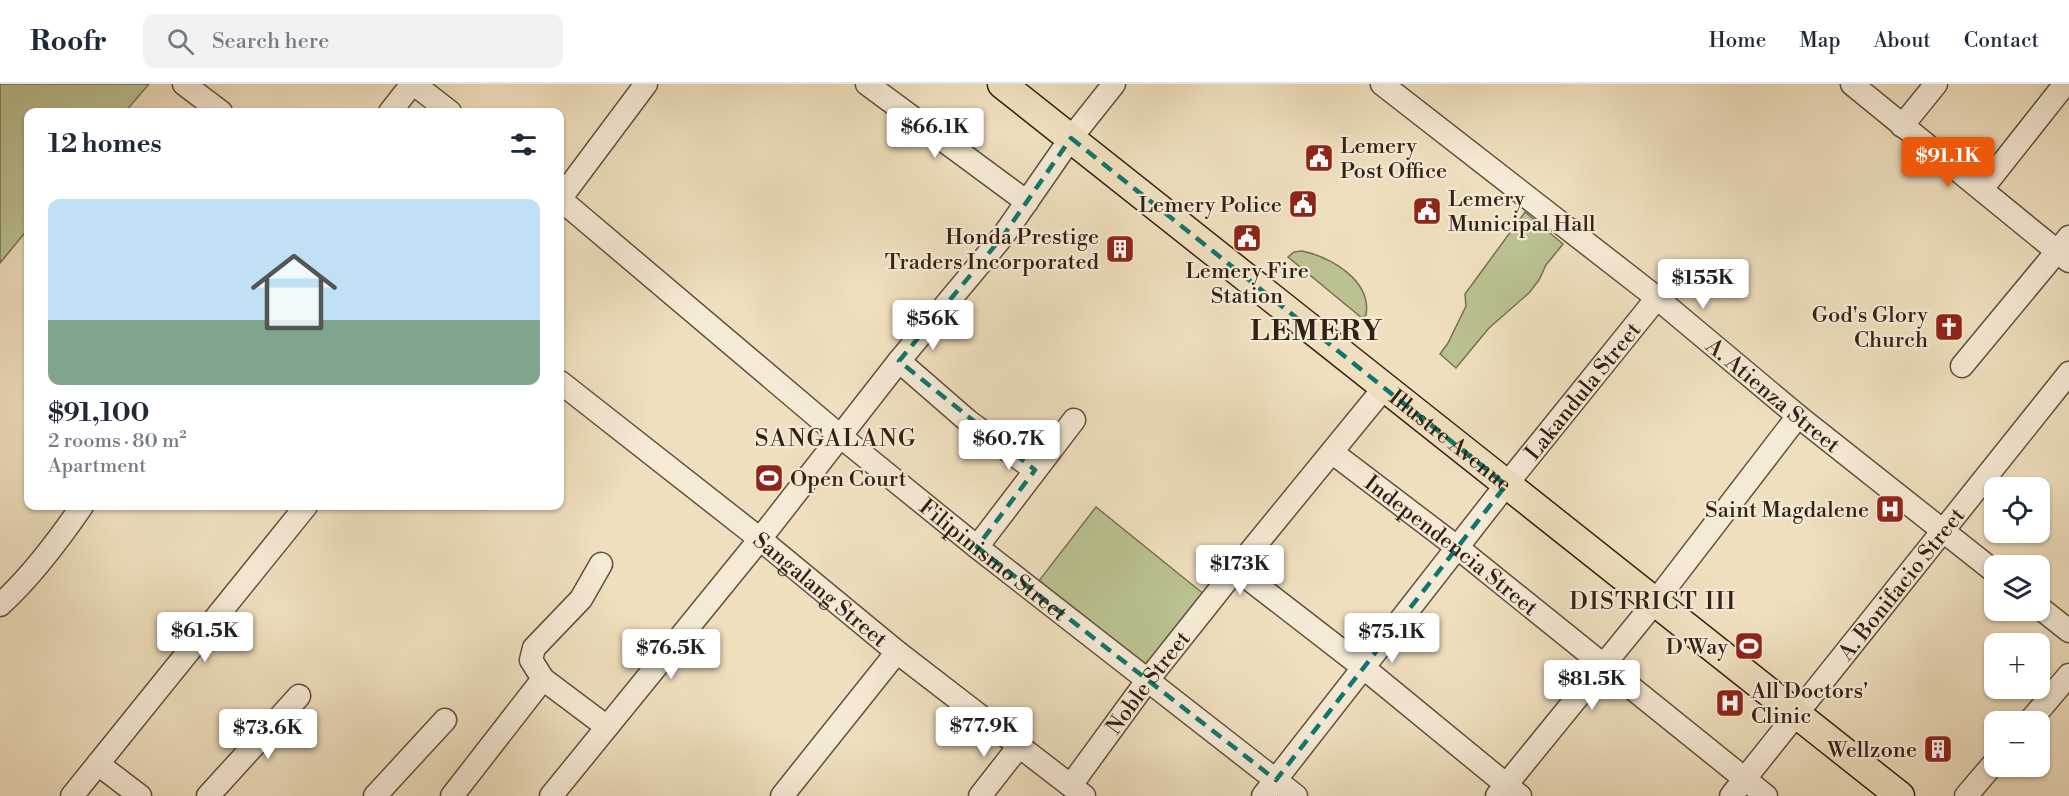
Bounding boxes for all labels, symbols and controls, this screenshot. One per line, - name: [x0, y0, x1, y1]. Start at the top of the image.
- search box: [143, 14, 563, 68]
- text: Roofr: [30, 24, 107, 59]
- icon: search: [164, 25, 197, 58]
- text: Search here: [212, 28, 329, 55]
- text: Home: [1709, 28, 1766, 54]
- text: Map: [1799, 28, 1841, 54]
- text: About: [1874, 28, 1931, 54]
- text: Contact: [1964, 28, 2039, 54]
- pin: $66.1K: [886, 108, 984, 159]
- text: $66.1K: [901, 115, 969, 140]
- text: 12 homes: [48, 128, 162, 160]
- icon: filters: [507, 128, 540, 161]
- place label: Lemery Post Office: [1340, 133, 1447, 185]
- pin: $91.1K: [1899, 137, 1997, 188]
- public building icon: Lemery Post Office: [1303, 142, 1335, 174]
- text: $91.1K: [1916, 144, 1980, 169]
- place label: Lemery Municipal Hall: [1448, 186, 1596, 238]
- public building icon: Lemery Police: [1287, 188, 1319, 220]
- place label: Lemery Police: [1139, 192, 1282, 219]
- public building icon: Lemery Municipal Hall: [1411, 195, 1443, 227]
- public building icon: Lemery Fire Station: [1231, 222, 1263, 254]
- place label: Honda Prestige Traders Incorporated: [885, 224, 1099, 276]
- building icon: Honda Prestige Traders Incorporated: [1104, 233, 1136, 265]
- icon: home: [240, 238, 348, 346]
- place label: Lemery Fire Station: [1185, 258, 1309, 310]
- pin: $155K: [1661, 259, 1745, 310]
- text: $155K: [1672, 266, 1734, 291]
- pin: $56K: [897, 300, 969, 351]
- place label: God's Glory Church: [1812, 302, 1928, 354]
- text: $56K: [906, 307, 960, 332]
- church icon: God's Glory Church: [1933, 311, 1965, 343]
- district label: LEMERY: [1250, 314, 1384, 349]
- street label: Lakandula Street: [1520, 317, 1647, 466]
- street label: A. Atienza Street: [1699, 332, 1845, 459]
- street label: Illustre Avenue: [1383, 384, 1517, 498]
- text: $91,100: [48, 397, 149, 429]
- pin: $60.7K: [960, 420, 1058, 471]
- district label: SANGALANG: [755, 424, 917, 454]
- text: $60.7K: [973, 427, 1045, 452]
- text: 2 rooms · 80 m²: [48, 429, 186, 454]
- text: Apartment: [48, 454, 146, 479]
- sports icon: Open Court: [753, 462, 785, 494]
- place label: Open Court: [790, 466, 907, 493]
- street label: Independencia Street: [1359, 470, 1543, 622]
- map controls: [1984, 477, 2050, 777]
- button: locate: [1984, 477, 2050, 543]
- hospital icon: Saint Magdalene: [1874, 493, 1906, 525]
- street label: Filipinismo Street: [913, 494, 1072, 628]
- place label: Saint Magdalene: [1705, 497, 1869, 524]
- street label: A. Bonifacio Street: [1832, 503, 1971, 667]
- street label: Sangalang Street: [747, 527, 893, 654]
- pin: $173K: [1198, 545, 1282, 596]
- text: $173K: [1210, 552, 1270, 577]
- button: layers: [1984, 555, 2050, 621]
- district label: DISTRICT III: [1569, 587, 1737, 617]
- pin: $61.5K: [156, 612, 254, 663]
- pin: $75.1K: [1343, 613, 1441, 664]
- text: $61.5K: [171, 619, 239, 644]
- text: $75.1K: [1358, 620, 1426, 645]
- street label: Noble Street: [1101, 626, 1197, 740]
- pin: $76.5K: [622, 629, 720, 680]
- sports icon: D'Way: [1733, 630, 1765, 662]
- button: +: [1984, 633, 2050, 699]
- place label: D'Way: [1666, 634, 1728, 661]
- text: $76.5K: [636, 636, 706, 661]
- pin: $81.5K: [1543, 660, 1641, 711]
- text: $81.5K: [1558, 667, 1626, 692]
- place label: All Doctors' Clinic: [1750, 678, 1868, 730]
- hospital icon: All Doctors' Clinic: [1714, 687, 1746, 719]
- pin: $77.9K: [935, 707, 1033, 758]
- pin: $73.6K: [219, 709, 317, 760]
- button: −: [1984, 711, 2050, 777]
- text: $77.9K: [950, 714, 1018, 739]
- text: $73.6K: [233, 716, 303, 741]
- building icon: Wellzone: [1922, 733, 1954, 765]
- place label: Wellzone: [1826, 737, 1917, 764]

